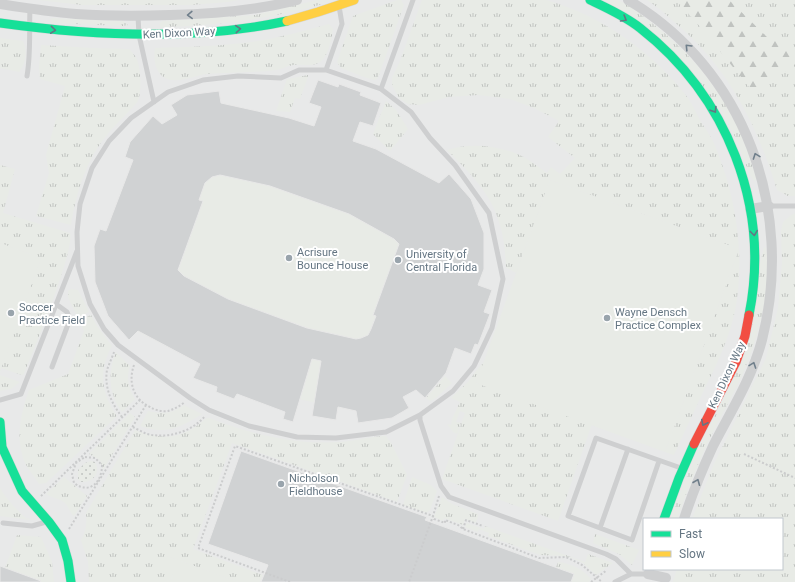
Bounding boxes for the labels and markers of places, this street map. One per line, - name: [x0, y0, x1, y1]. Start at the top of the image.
- place label: Acrisure Bounce House: [297, 246, 368, 272]
- place label: University of Central Florida: [406, 248, 477, 274]
- marker: Acrisure Bounce House: [284, 253, 294, 263]
- marker: University of Central Florida: [393, 255, 403, 265]
- place label: Soccer Practice Field: [19, 301, 85, 327]
- place label: Wayne Densch Practice Complex: [615, 306, 702, 332]
- marker: Soccer Practice Field: [6, 308, 16, 318]
- marker: Wayne Densch Practice Complex: [602, 313, 612, 323]
- place label: Nicholson Fieldhouse: [289, 472, 343, 498]
- marker: Nicholson Fieldhouse: [276, 479, 286, 489]

